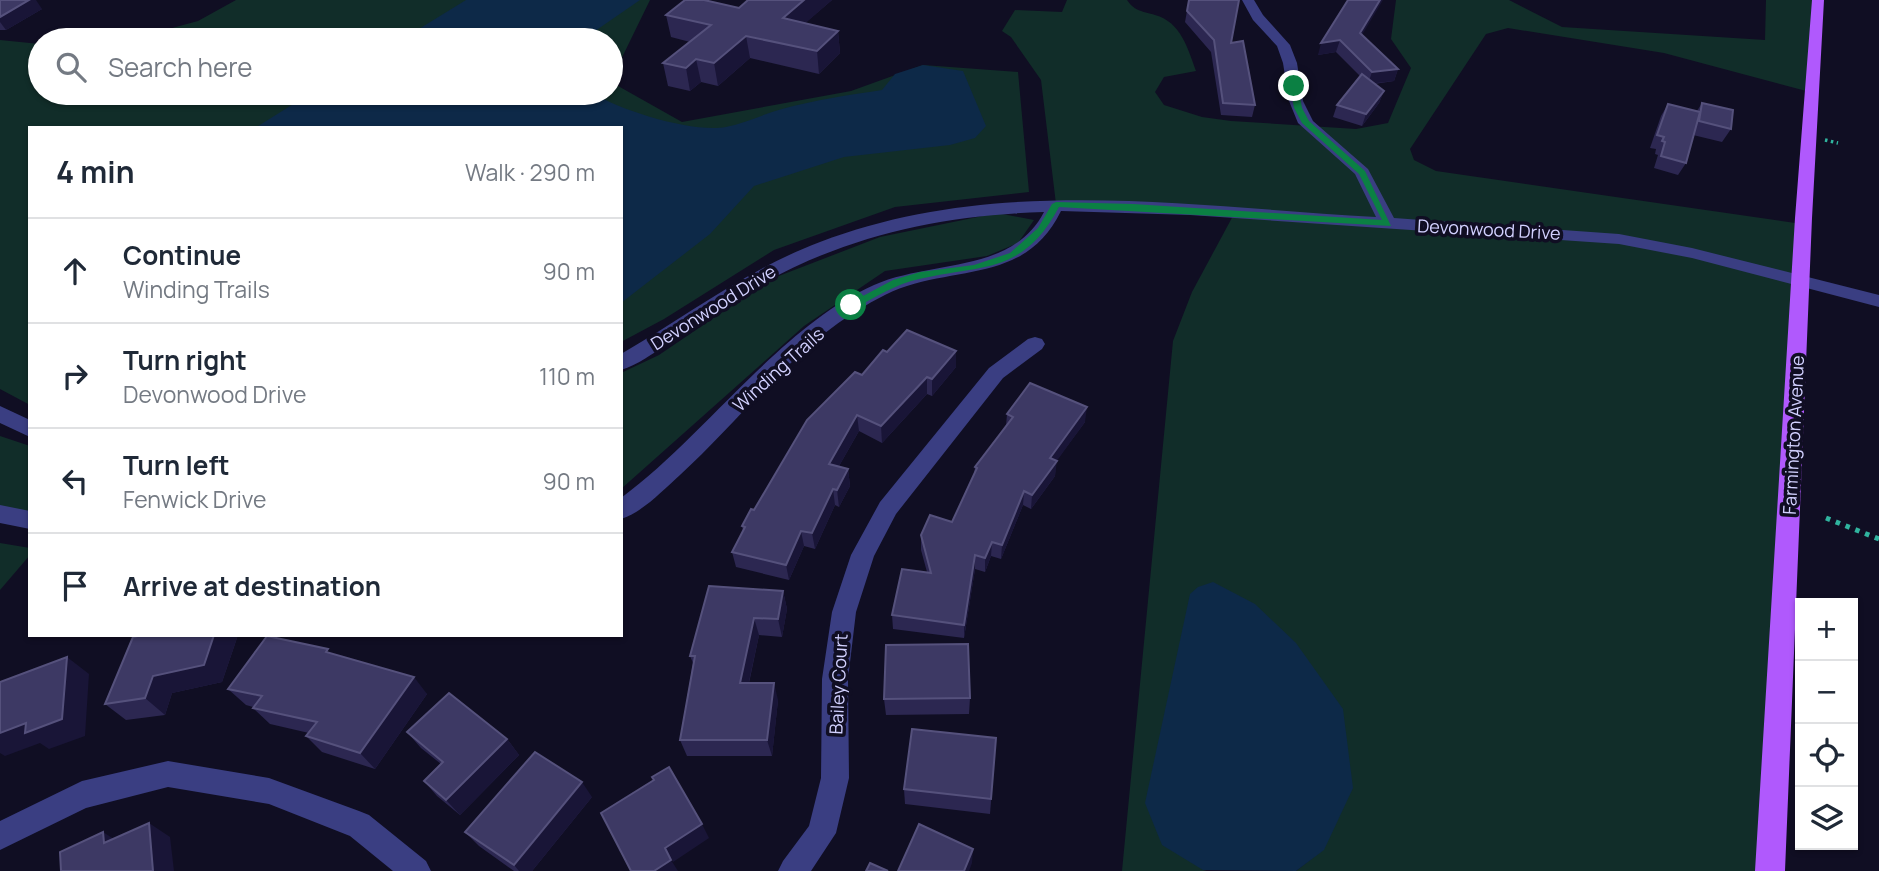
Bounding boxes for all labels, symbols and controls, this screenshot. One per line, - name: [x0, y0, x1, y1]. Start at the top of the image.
- search box: [28, 28, 623, 105]
- icon: search: [52, 48, 90, 86]
- text: Search here: [108, 49, 253, 85]
- route end: [1278, 70, 1309, 101]
- text: 4 min: [56, 151, 134, 192]
- text: Walk · 290 m: [465, 156, 595, 188]
- street label: Devonwood Drive: [1417, 213, 1561, 245]
- text: Continue: [123, 237, 241, 273]
- icon: ahead: [56, 252, 94, 290]
- text: 90 m: [543, 255, 595, 287]
- street label: Devonwood Drive: [646, 259, 780, 355]
- text: Winding Trails: [123, 273, 270, 305]
- route start: [835, 289, 866, 320]
- street label: Winding Trails: [727, 322, 829, 416]
- text: Turn right: [123, 342, 247, 378]
- street label: Farmington Avenue: [1777, 355, 1809, 515]
- icon: right: [56, 357, 94, 395]
- text: 110 m: [539, 360, 595, 392]
- text: Devonwood Drive: [123, 378, 306, 410]
- text: Turn left: [123, 447, 230, 483]
- icon: left: [56, 462, 94, 500]
- text: 90 m: [543, 465, 595, 497]
- text: Fenwick Drive: [123, 483, 267, 515]
- icon: arrive: [56, 567, 94, 605]
- text: Arrive at destination: [123, 568, 381, 604]
- map controls: [1795, 598, 1858, 850]
- button: +: [1795, 598, 1858, 661]
- street label: Bailey Court: [823, 633, 853, 735]
- button: −: [1795, 661, 1858, 724]
- button: locate: [1795, 724, 1858, 787]
- button: layers: [1795, 787, 1858, 850]

